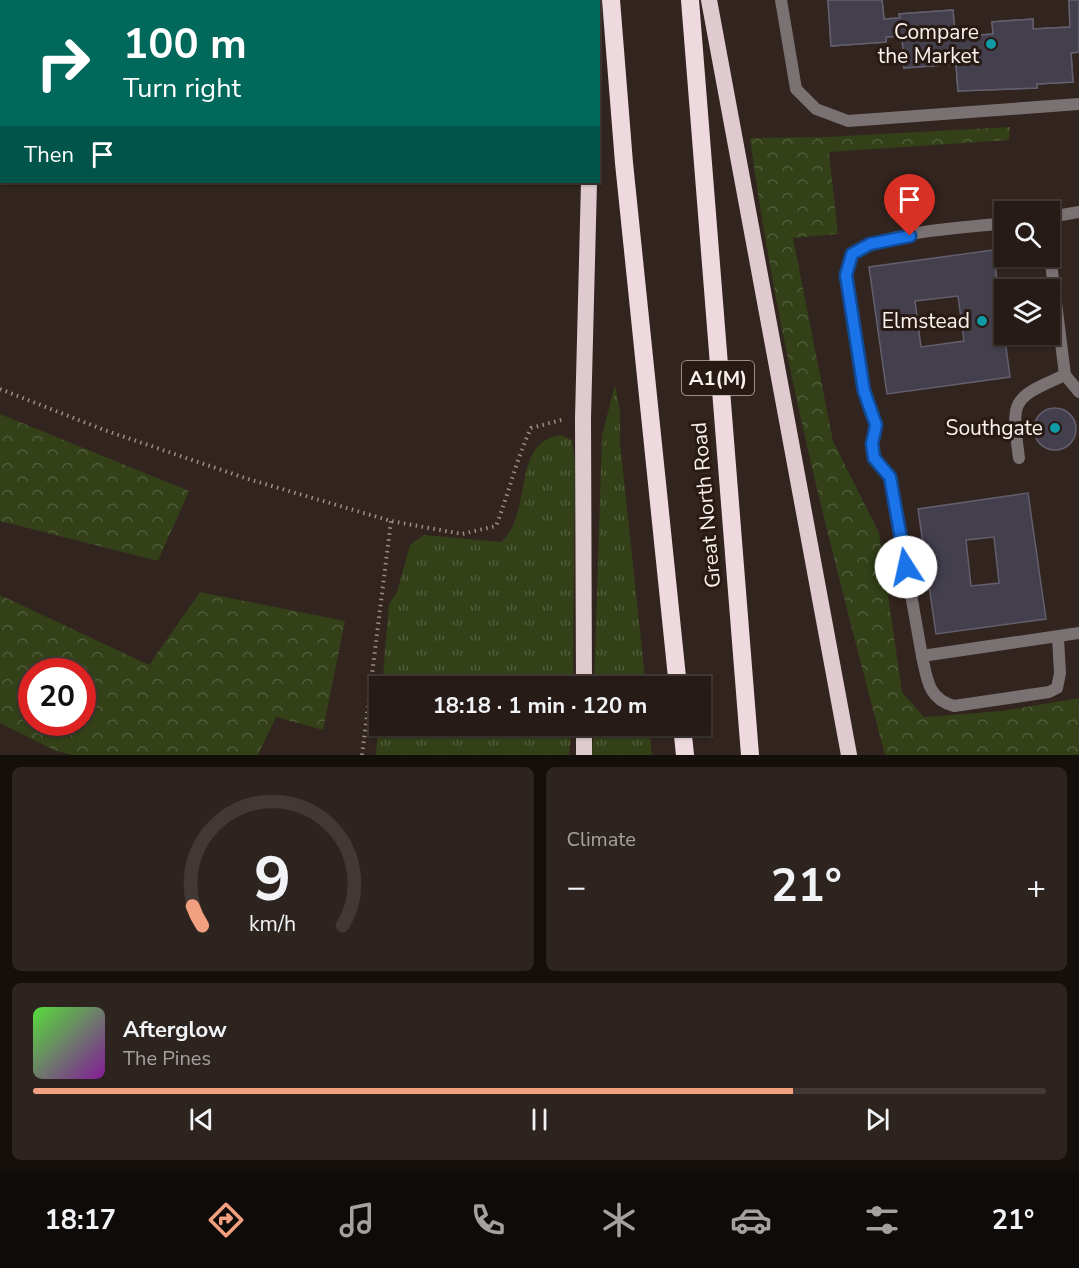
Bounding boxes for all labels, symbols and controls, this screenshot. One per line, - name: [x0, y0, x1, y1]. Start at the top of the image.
- text: 100 m: [123, 16, 247, 73]
- place label: Compare the Market: [878, 18, 980, 70]
- icon: right: [24, 24, 102, 102]
- marker: Compare the Market: [984, 37, 998, 51]
- text: Turn right: [123, 70, 241, 107]
- icon: arrive: [86, 138, 119, 171]
- text: Then: [24, 140, 74, 170]
- pin: [884, 174, 935, 236]
- icon: arrive: [893, 183, 926, 216]
- map controls: [994, 201, 1060, 345]
- button: search: [994, 201, 1060, 267]
- button: layers: [994, 279, 1060, 345]
- place label: Elmstead: [882, 307, 970, 335]
- marker: Elmstead: [975, 314, 989, 328]
- road number: A1(M): [682, 361, 754, 395]
- place label: Southgate: [945, 414, 1043, 442]
- street label: Great North Road: [685, 421, 727, 589]
- marker: Southgate: [1048, 421, 1062, 435]
- position arrow: [874, 535, 938, 599]
- speed limit sign: 20: [18, 658, 96, 736]
- text: 18:18 · 1 min · 120 m: [433, 691, 647, 721]
- text: Climate: [567, 826, 636, 853]
- text: 9: [254, 837, 291, 922]
- text: 21°: [771, 856, 842, 917]
- text: −: [567, 865, 586, 910]
- text: +: [1026, 865, 1046, 910]
- text: km/h: [249, 909, 296, 939]
- text: Afterglow: [123, 1015, 227, 1045]
- text: The Pines: [123, 1045, 211, 1072]
- icon: previous: [185, 1103, 218, 1136]
- icon: pause: [523, 1103, 556, 1136]
- icon: next: [861, 1103, 894, 1136]
- icon: directions: [205, 1199, 247, 1241]
- icon: music: [336, 1199, 378, 1241]
- icon: phone: [467, 1199, 509, 1241]
- icon: climate: [598, 1199, 640, 1241]
- icon: car: [730, 1199, 772, 1241]
- icon: filters: [861, 1199, 903, 1241]
- text: 18:17: [45, 1202, 116, 1239]
- text: 21°: [992, 1202, 1034, 1239]

